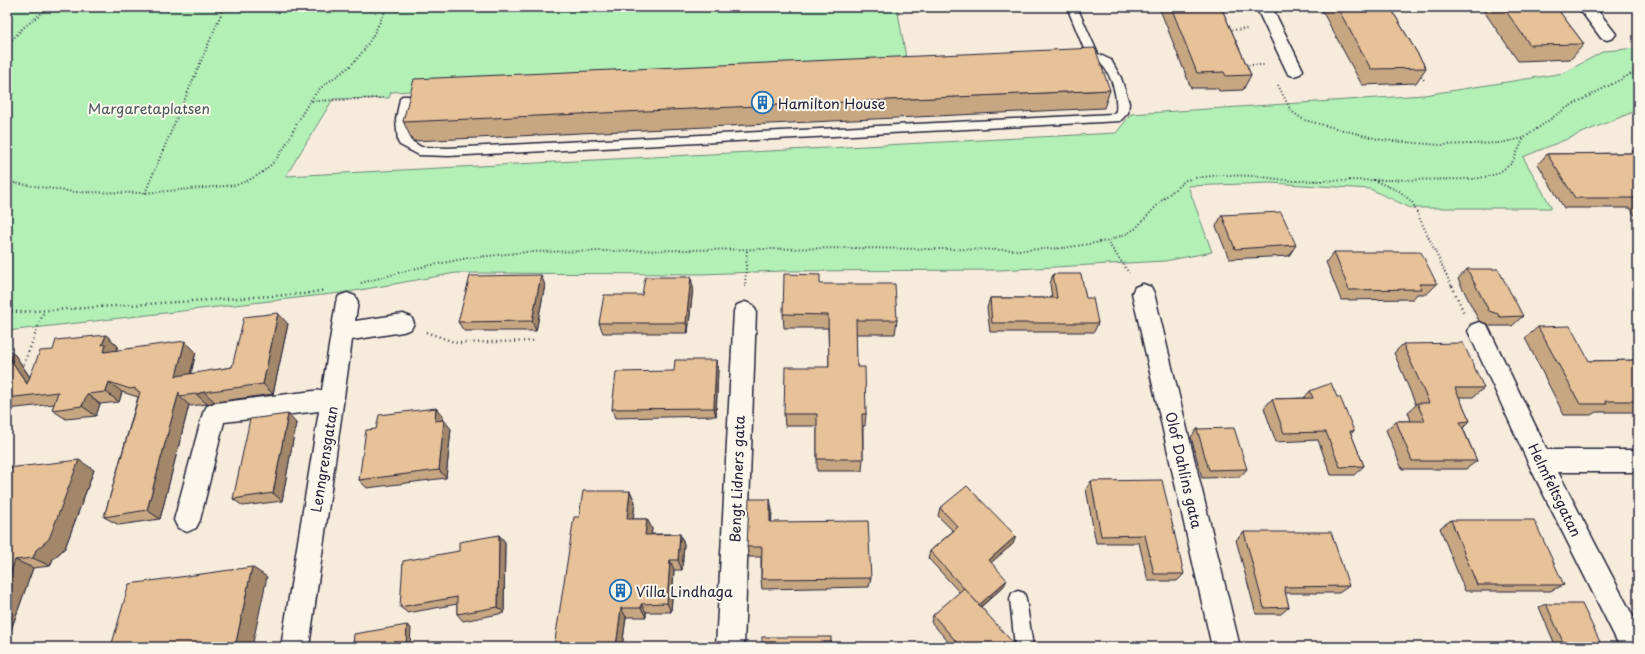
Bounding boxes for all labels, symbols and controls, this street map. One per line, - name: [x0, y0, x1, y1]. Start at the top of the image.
- building icon: Hamilton House: [749, 90, 775, 116]
- place label: Hamilton House: [778, 93, 886, 114]
- park label: Margaretaplatsen: [88, 98, 210, 119]
- street label: Lenngrensgatan: [305, 404, 343, 514]
- street label: Olof Dahlins gata: [1160, 410, 1208, 531]
- street label: Bengt Lidners gata: [724, 415, 750, 543]
- street label: Helmfeltsgatan: [1523, 440, 1587, 540]
- building icon: Villa Lindhaga: [608, 578, 634, 604]
- place label: Villa Lindhaga: [636, 581, 733, 602]

